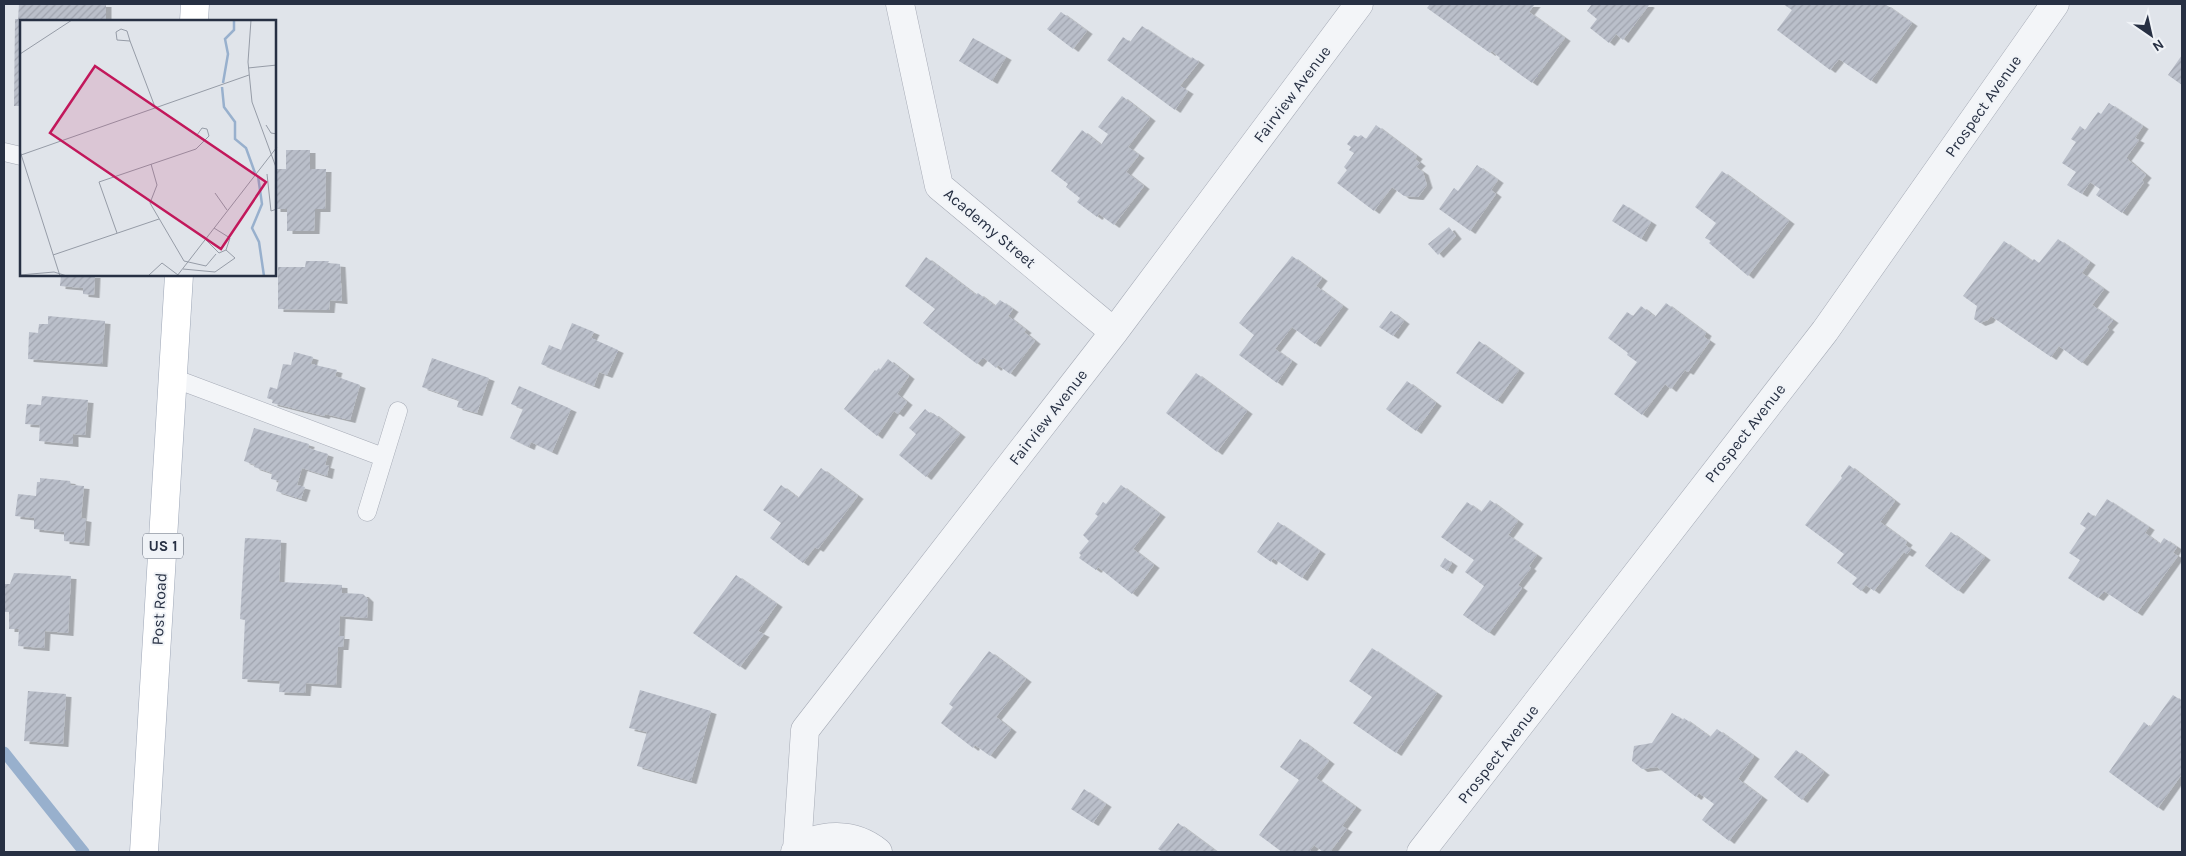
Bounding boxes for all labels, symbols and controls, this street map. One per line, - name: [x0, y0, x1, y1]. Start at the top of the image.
- north arrow: [2126, 10, 2176, 60]
- inset map: [20, 20, 276, 276]
- text: N: [2149, 36, 2167, 55]
- street label: Fairview Avenue: [1249, 42, 1335, 146]
- street label: Prospect Avenue: [1941, 51, 2025, 161]
- street label: Academy Street: [940, 184, 1040, 272]
- street label: Fairview Avenue: [1005, 365, 1091, 469]
- street label: Prospect Avenue: [1701, 380, 1789, 486]
- road number: US 1: [143, 534, 183, 558]
- street label: Post Road: [148, 572, 170, 646]
- street label: Prospect Avenue: [1454, 701, 1542, 807]

